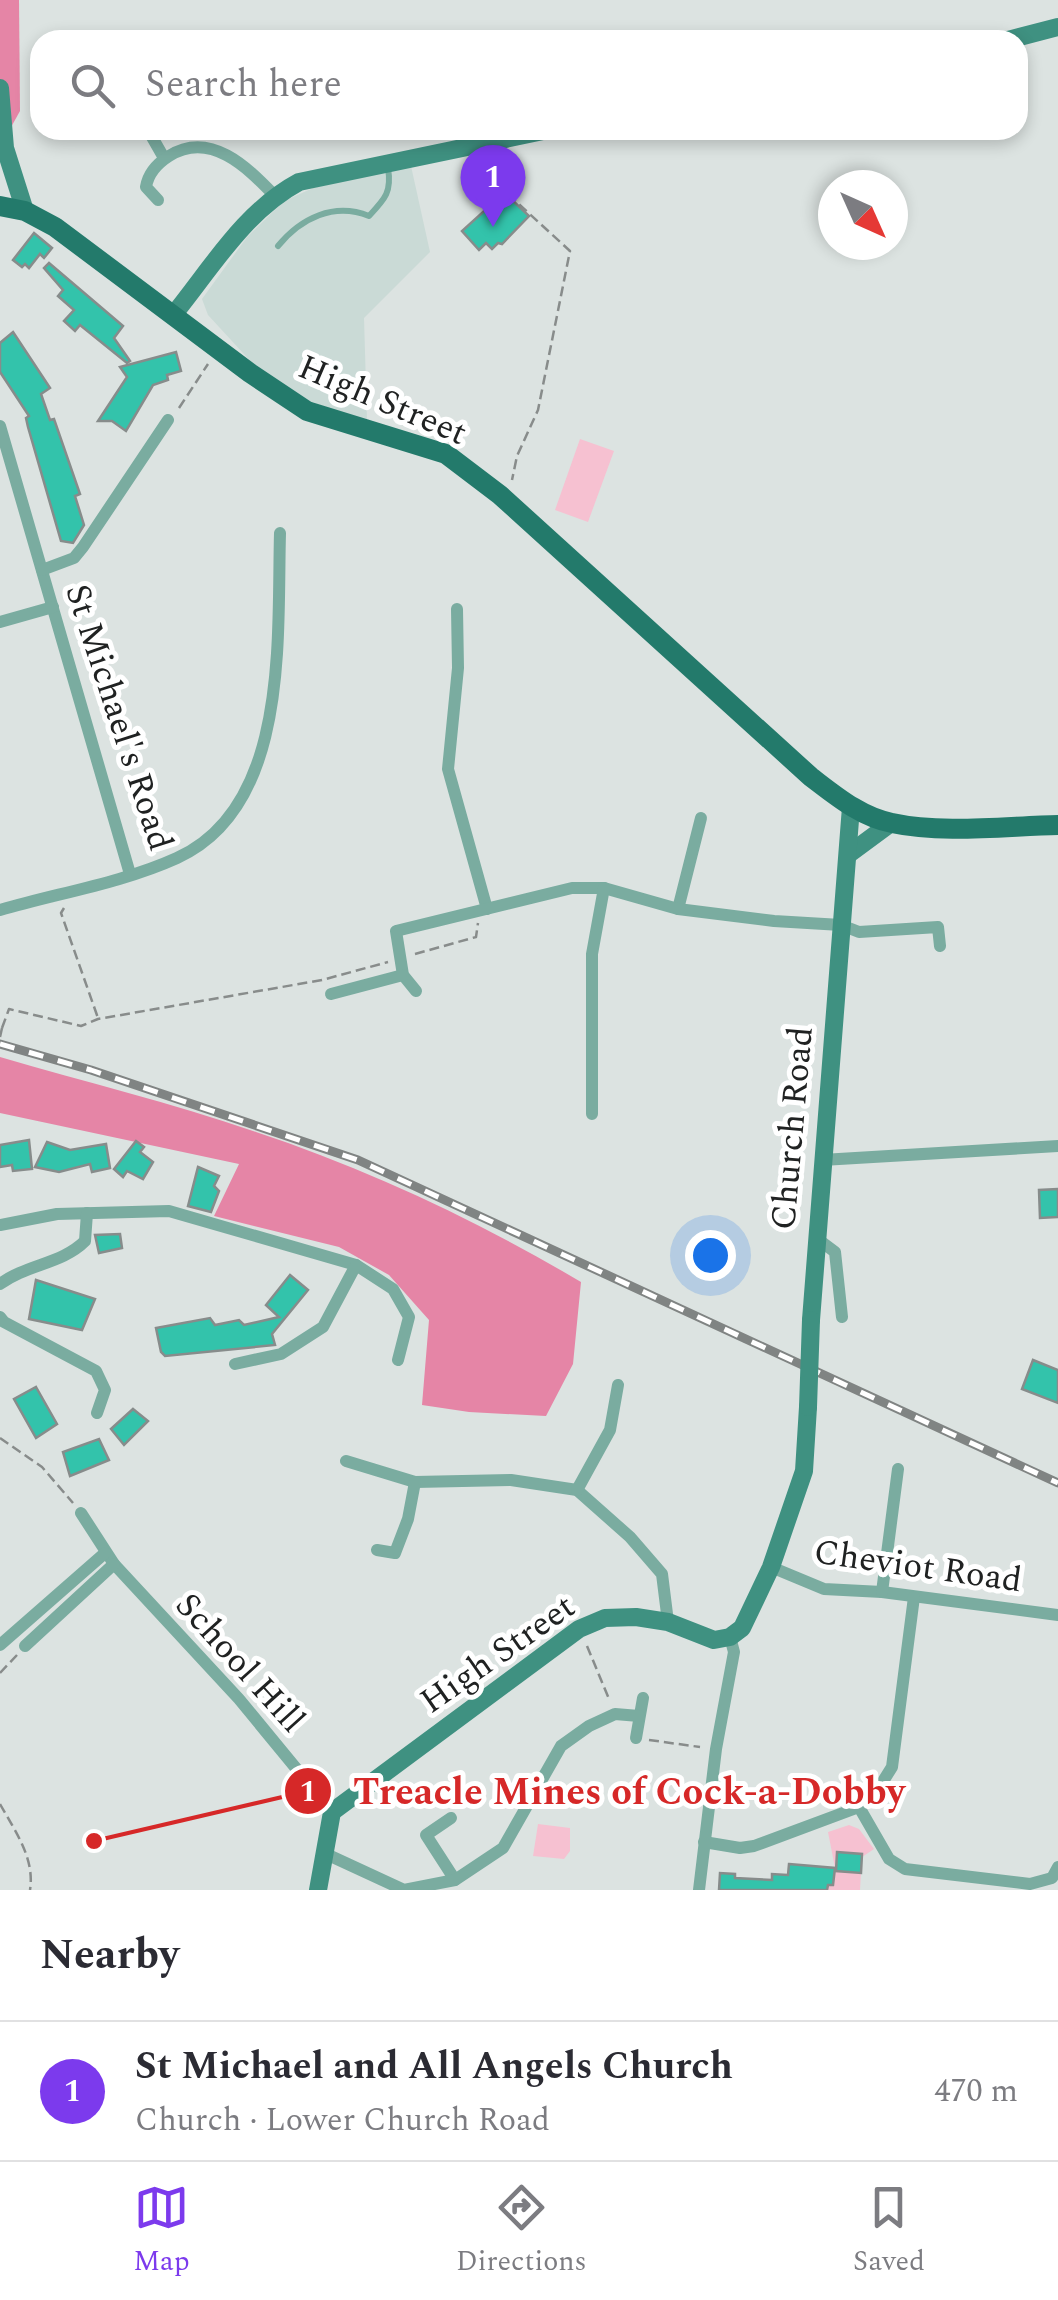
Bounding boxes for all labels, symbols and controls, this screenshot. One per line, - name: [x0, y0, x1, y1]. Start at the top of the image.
- search box: [30, 30, 1028, 140]
- text: Search here: [145, 56, 342, 114]
- icon: search: [65, 58, 120, 113]
- pin: 1: [460, 144, 526, 227]
- north arrow: [818, 170, 908, 260]
- street label: High Street: [290, 341, 475, 460]
- street label: St Michael's Road: [51, 577, 187, 858]
- street label: Church Road: [757, 1024, 828, 1232]
- your location: [685, 1230, 736, 1281]
- street label: Cheviot Road: [810, 1526, 1025, 1607]
- street label: School Hill: [162, 1581, 318, 1745]
- street label: High Street: [409, 1581, 586, 1727]
- callout: Treacle Mines of Cock-a-Dobby: [283, 1757, 925, 1825]
- text: Treacle Mines of Cock-a-Dobby: [353, 1764, 907, 1822]
- text: 1: [300, 1769, 316, 1815]
- text: Nearby: [40, 1924, 179, 1987]
- text: St Michael and All Angels Church: [135, 2038, 733, 2096]
- text: 1: [64, 2067, 81, 2116]
- text: 470 m: [934, 2067, 1018, 2116]
- text: Church · Lower Church Road: [135, 2096, 550, 2145]
- tab: Map: [133, 2180, 190, 2283]
- tab: Directions: [456, 2180, 587, 2283]
- tab: Saved: [853, 2180, 925, 2283]

